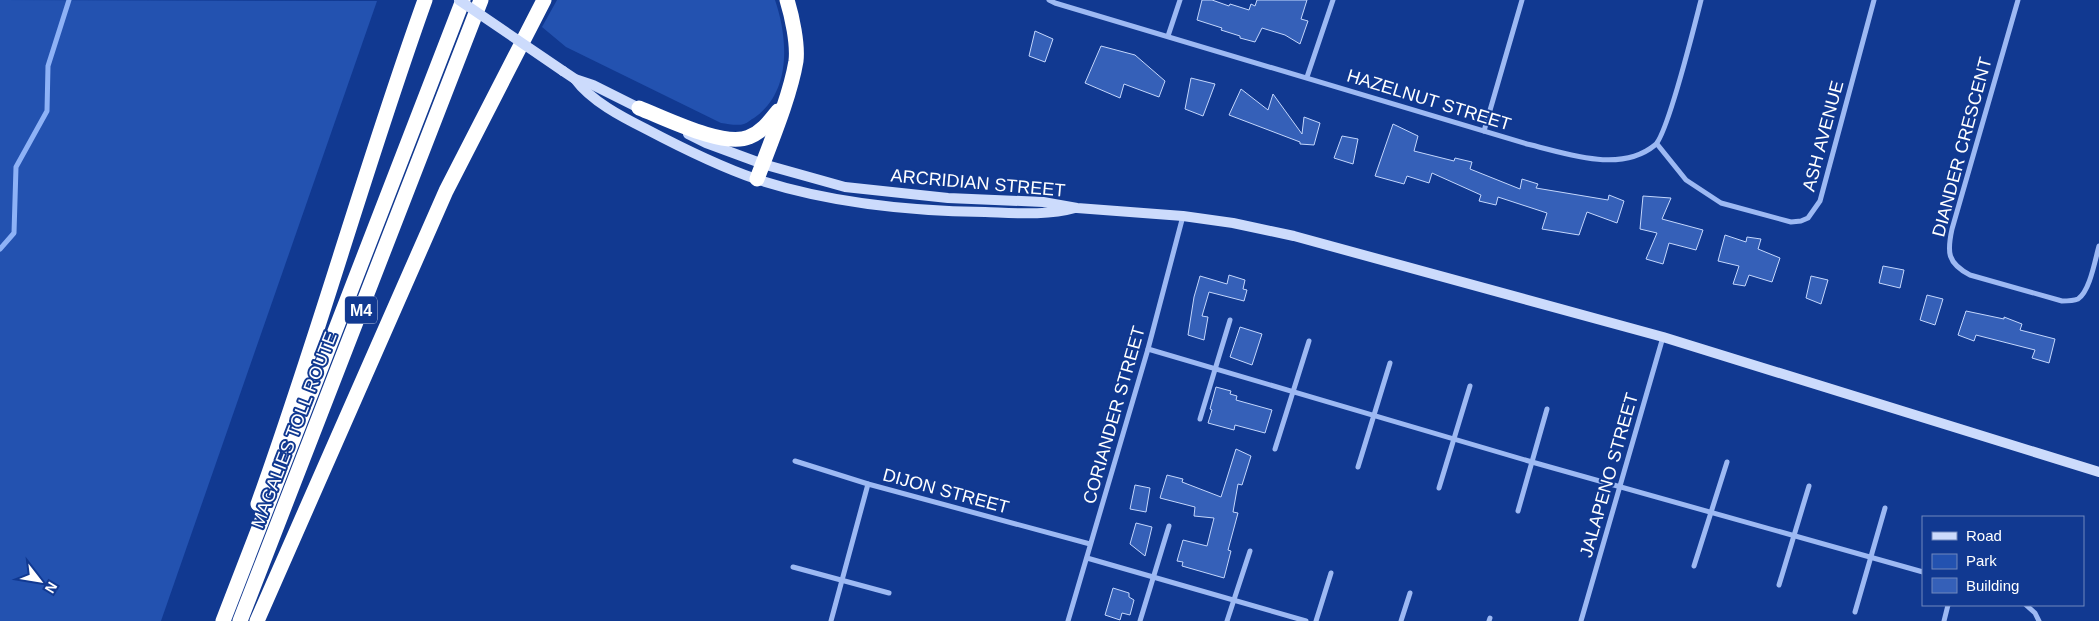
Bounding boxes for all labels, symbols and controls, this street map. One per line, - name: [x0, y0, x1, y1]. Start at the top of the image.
- street label: DIANDER CRESCENT: [1928, 55, 1996, 239]
- street label: HAZELNUT STREET: [1344, 65, 1514, 135]
- street label: ASH AVENUE: [1799, 78, 1847, 194]
- street label: ARCRIDIAN STREET: [890, 165, 1066, 201]
- road number: M4: [345, 296, 377, 324]
- street label: CORIANDER STREET: [1079, 324, 1149, 506]
- street label: MAGALIES TOLL ROUTE: [247, 329, 341, 531]
- street label: JALAPENO STREET: [1576, 391, 1642, 559]
- street label: DIJON STREET: [881, 465, 1011, 517]
- legend: [1922, 516, 2084, 606]
- text: Road: [1966, 527, 2002, 544]
- text: Park: [1966, 552, 1997, 569]
- north arrow: [15, 556, 65, 606]
- text: Building: [1966, 577, 2019, 594]
- text: N: [42, 579, 61, 596]

